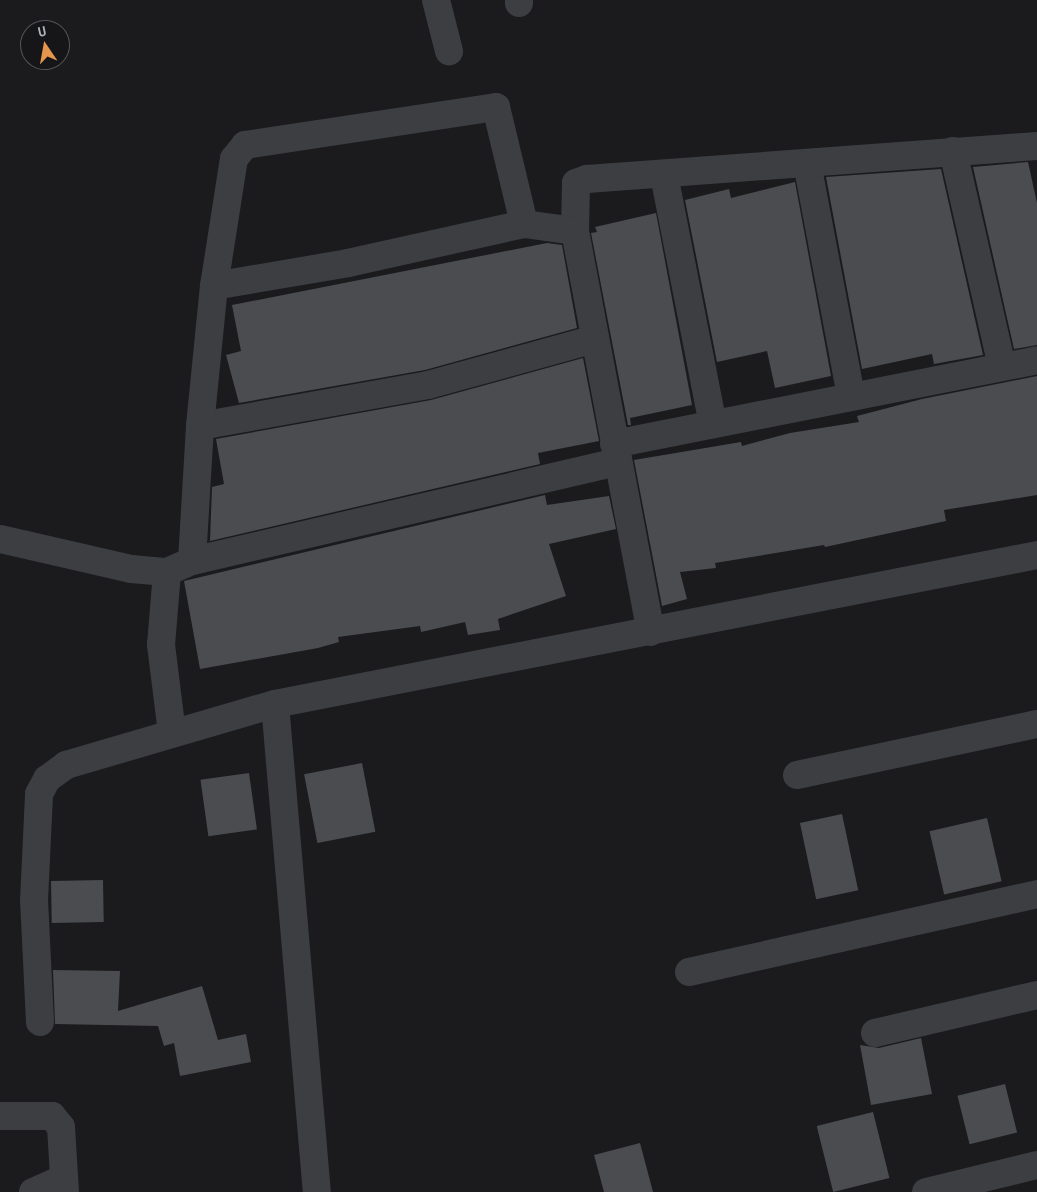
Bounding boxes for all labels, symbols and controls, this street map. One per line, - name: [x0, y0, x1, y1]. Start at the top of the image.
- north arrow: [20, 20, 70, 70]
- text: U: [36, 22, 48, 41]

